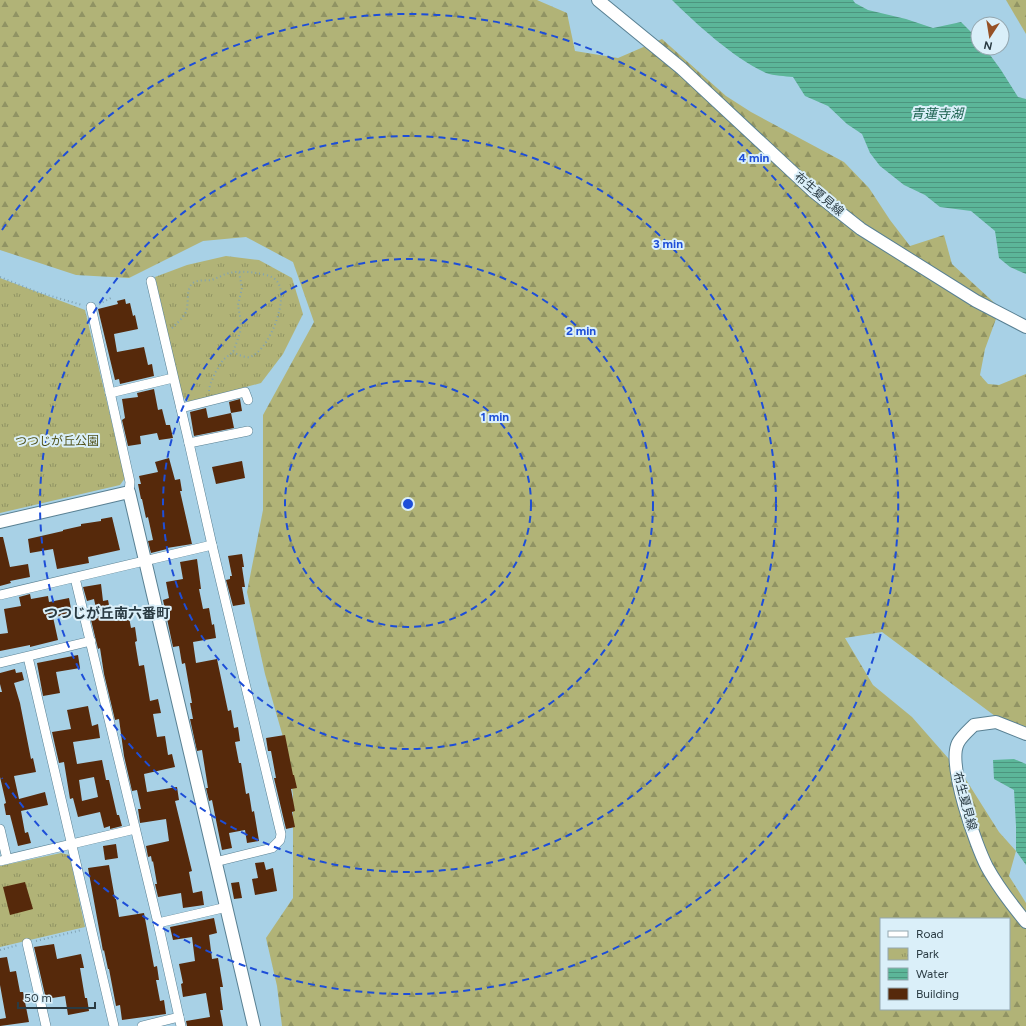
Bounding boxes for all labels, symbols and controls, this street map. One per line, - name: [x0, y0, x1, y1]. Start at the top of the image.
- north arrow: [970, 16, 1010, 56]
- text: N: [983, 38, 994, 53]
- water label: 青蓮寺湖: [911, 106, 965, 121]
- text: 4 min: [739, 151, 770, 165]
- street label: 布生夏見線: [792, 169, 846, 219]
- text: 3 min: [653, 237, 683, 251]
- text: 2 min: [566, 324, 596, 338]
- text: 1 min: [481, 410, 509, 424]
- park label: つつじが丘公園: [15, 434, 99, 448]
- centre of rings: [401, 497, 415, 511]
- district label: つつじが丘南六番町: [44, 605, 170, 622]
- street label: 布生夏見線: [950, 770, 980, 832]
- legend: [880, 918, 1010, 1010]
- text: Road: [916, 927, 944, 941]
- text: Park: [916, 947, 939, 961]
- text: Water: [916, 967, 948, 981]
- scale bar: [18, 984, 95, 1010]
- text: Building: [916, 987, 959, 1001]
- text: 50 m: [24, 991, 52, 1005]

